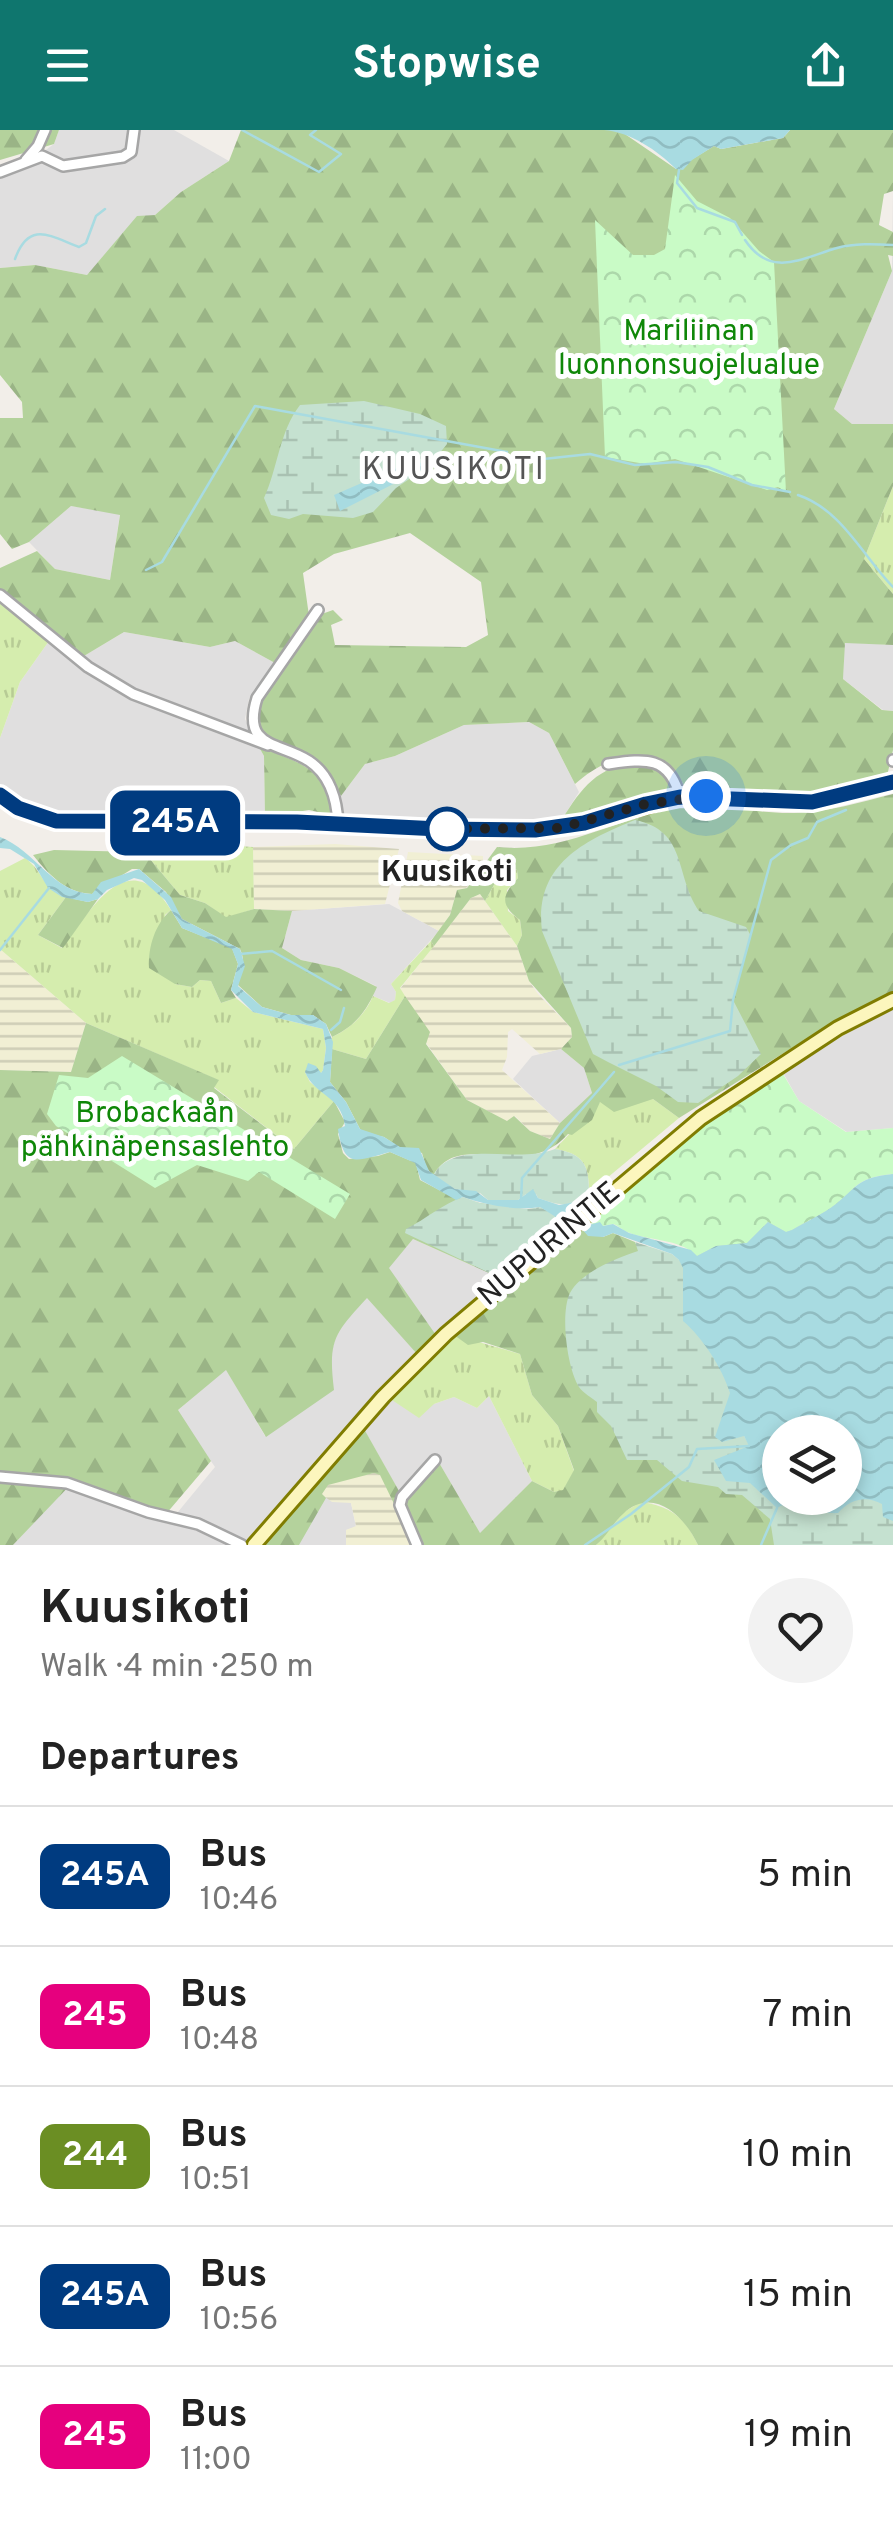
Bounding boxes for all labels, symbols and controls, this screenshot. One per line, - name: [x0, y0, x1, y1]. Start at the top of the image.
- text: Stopwise: [352, 37, 541, 94]
- icon: menu: [40, 38, 95, 93]
- icon: share: [798, 38, 853, 93]
- park label: Mariliinan luonnonsuojelualue: [558, 314, 820, 385]
- district label: KUUSIKOTI: [362, 451, 546, 491]
- your location: [681, 771, 731, 821]
- line badge: 245A: [105, 790, 245, 856]
- text: 245A: [130, 801, 220, 845]
- marker: Kuusikoti: [426, 808, 468, 850]
- place label: Kuusikoti: [381, 855, 513, 892]
- park label: Brobackaån pähkinäpensaslehto: [21, 1096, 289, 1167]
- street label: NUPURINTIE: [471, 1175, 629, 1315]
- map controls: [762, 1415, 862, 1515]
- button: layers: [762, 1415, 862, 1515]
- button: heart: [748, 1578, 853, 1683]
- text: Kuusikoti: [40, 1580, 251, 1640]
- text: Walk · 4 min · 250 m: [40, 1648, 314, 1688]
- text: Departures: [40, 1735, 240, 1784]
- text: Bus: [200, 1832, 267, 1881]
- text: 5 min: [757, 1852, 853, 1901]
- text: 245A: [60, 1854, 150, 1898]
- text: 10:46: [200, 1881, 278, 1921]
- text: Bus: [180, 1972, 247, 2021]
- text: 7 min: [763, 1992, 853, 2041]
- text: 245: [62, 1994, 128, 2038]
- text: 10:48: [180, 2021, 259, 2061]
- text: Bus: [180, 2112, 247, 2161]
- text: 10 min: [742, 2132, 853, 2181]
- text: 244: [62, 2134, 128, 2178]
- text: 10:51: [180, 2161, 252, 2201]
- text: Bus: [200, 2252, 267, 2301]
- text: 15 min: [743, 2272, 853, 2321]
- text: 245A: [60, 2274, 150, 2318]
- text: 10:56: [200, 2301, 278, 2341]
- text: Bus: [180, 2392, 247, 2441]
- text: 19 min: [744, 2412, 853, 2461]
- text: 245: [62, 2414, 128, 2458]
- text: 11:00: [180, 2441, 252, 2481]

